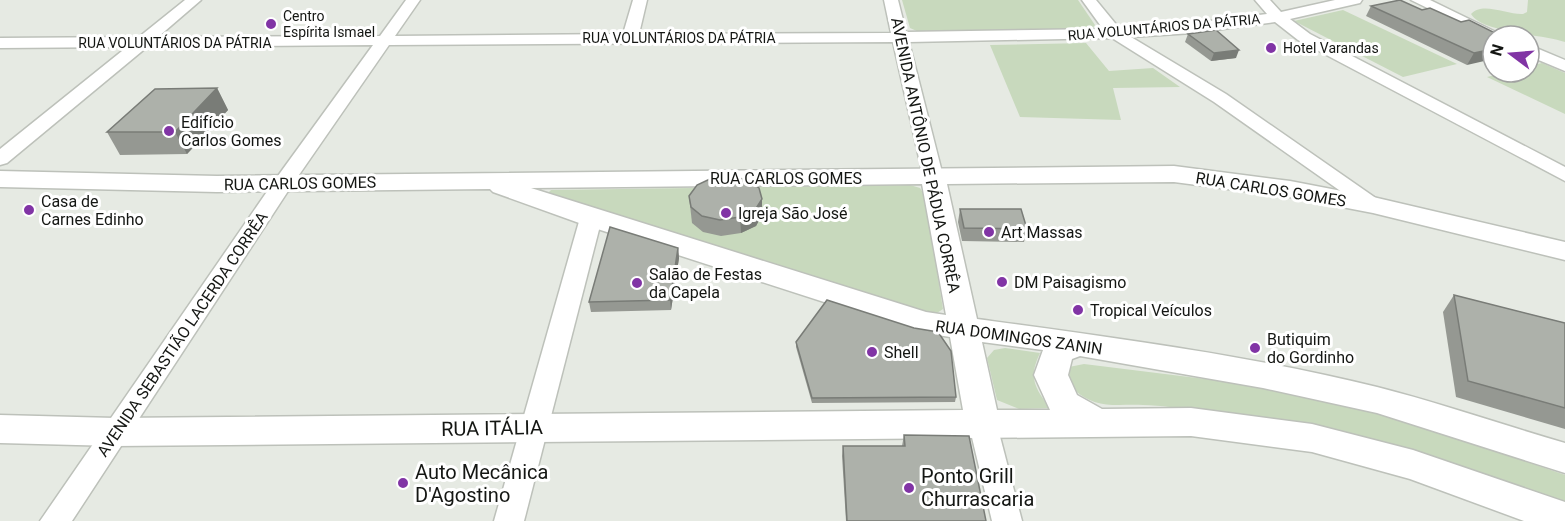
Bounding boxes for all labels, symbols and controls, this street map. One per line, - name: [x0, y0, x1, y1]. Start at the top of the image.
- place label: Centro Espírita Ismael: [283, 8, 375, 40]
- street label: RUA VOLUNTÁRIOS DA PÁTRIA: [1067, 10, 1261, 43]
- street label: AVENIDA ANTÔNIO DE PÁDUA CORRÊA: [887, 15, 965, 295]
- marker: Centro Espírita Ismael: [264, 17, 278, 31]
- north arrow: [1481, 24, 1541, 84]
- street label: RUA VOLUNTÁRIOS DA PÁTRIA: [582, 29, 776, 46]
- street label: RUA VOLUNTÁRIOS DA PÁTRIA: [78, 34, 272, 51]
- place label: Hotel Varandas: [1283, 40, 1379, 56]
- marker: Hotel Varandas: [1264, 41, 1278, 55]
- text: N: [1486, 42, 1508, 58]
- place label: Edifício Carlos Gomes: [181, 113, 282, 150]
- marker: Edifício Carlos Gomes: [162, 124, 176, 138]
- street label: RUA CARLOS GOMES: [1194, 168, 1348, 211]
- street label: RUA CARLOS GOMES: [710, 169, 862, 188]
- street label: RUA CARLOS GOMES: [224, 173, 376, 194]
- place label: Casa de Carnes Edinho: [41, 192, 144, 229]
- marker: Casa de Carnes Edinho: [22, 203, 36, 217]
- place label: Igreja São José: [738, 204, 848, 223]
- marker: Igreja São José: [719, 206, 733, 220]
- street label: AVENIDA SEBASTIÃO LACERDA CORRÊA: [92, 207, 272, 460]
- place label: Art Massas: [1001, 223, 1083, 242]
- marker: Art Massas: [982, 225, 996, 239]
- place label: Salão de Festas da Capela: [649, 265, 762, 302]
- place label: DM Paisagismo: [1014, 273, 1126, 292]
- marker: DM Paisagismo: [995, 275, 1009, 289]
- marker: Salão de Festas da Capela: [630, 276, 644, 290]
- place label: Tropical Veículos: [1090, 301, 1212, 320]
- marker: Tropical Veículos: [1071, 303, 1085, 317]
- street label: RUA DOMINGOS ZANIN: [934, 316, 1104, 359]
- place label: Butiquim do Gordinho: [1267, 330, 1354, 367]
- marker: Butiquim do Gordinho: [1248, 341, 1262, 355]
- place label: Shell: [884, 343, 919, 362]
- marker: Shell: [865, 345, 879, 359]
- street label: RUA ITÁLIA: [441, 415, 543, 441]
- place label: Auto Mecânica D'Agostino: [415, 460, 548, 507]
- place label: Ponto Grill Churrascaria: [921, 464, 1034, 511]
- marker: Auto Mecânica D'Agostino: [396, 476, 410, 490]
- marker: Ponto Grill Churrascaria: [902, 481, 916, 495]

